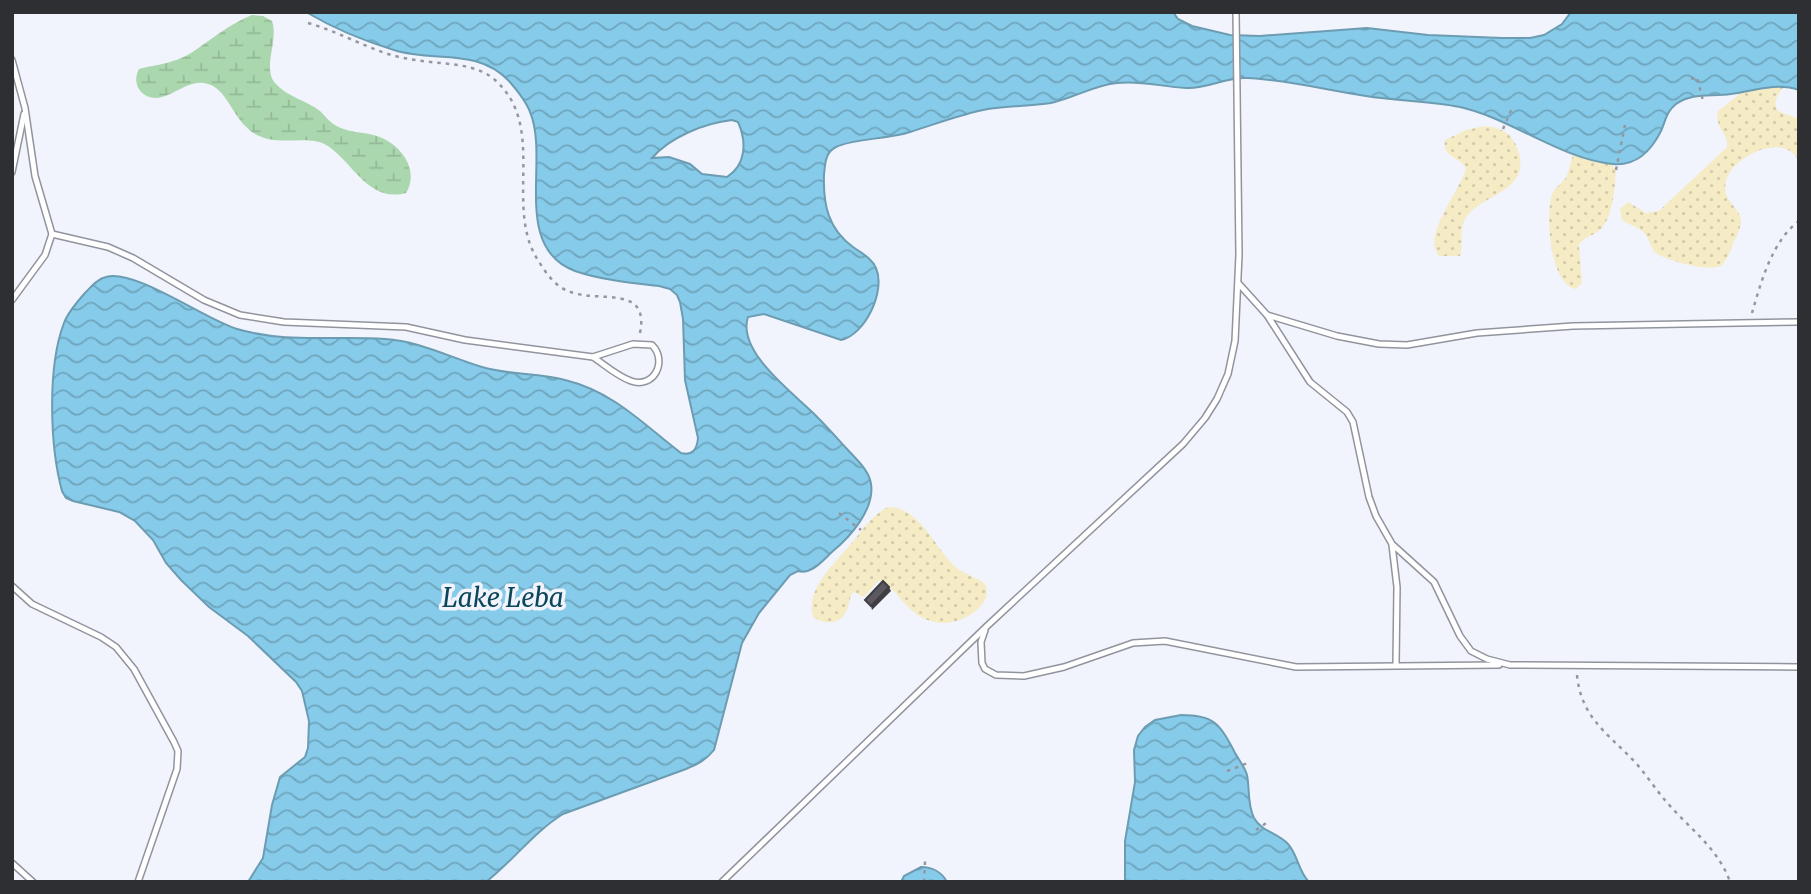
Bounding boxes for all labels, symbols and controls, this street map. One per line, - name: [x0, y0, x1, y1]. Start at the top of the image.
- water label: Lake Leba: [442, 581, 564, 614]

